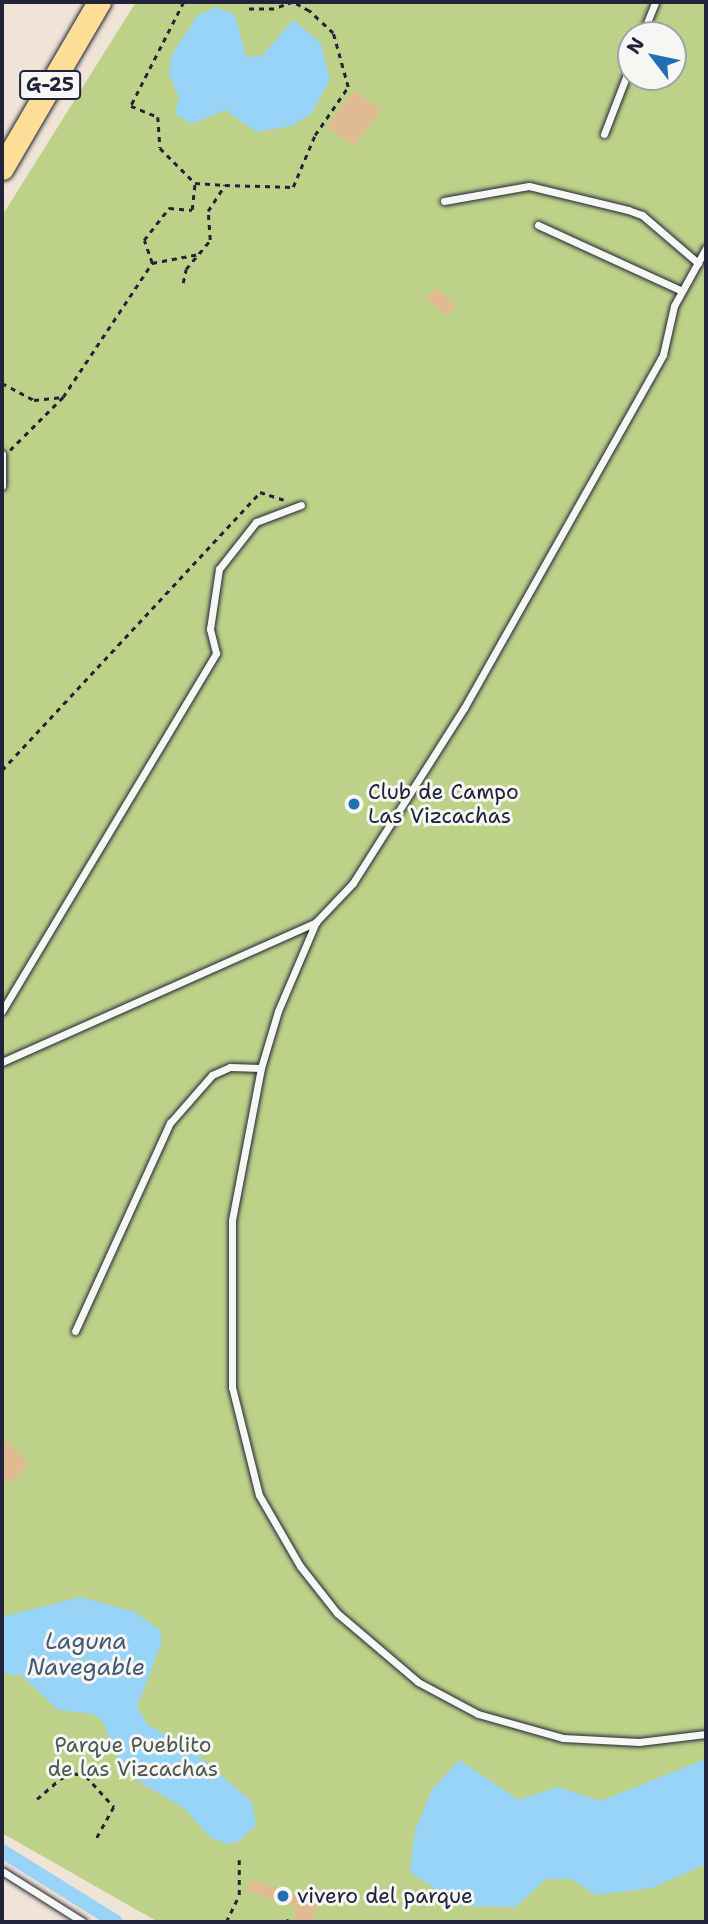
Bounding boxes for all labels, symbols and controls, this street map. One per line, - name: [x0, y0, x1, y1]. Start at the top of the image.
- north arrow: [617, 21, 687, 91]
- text: N: [621, 33, 650, 59]
- road number: G-25: [19, 69, 82, 100]
- place label: Club de Campo Las Vizcachas: [368, 779, 519, 829]
- marker: Club de Campo Las Vizcachas: [346, 796, 362, 812]
- water label: Laguna Navegable: [27, 1627, 145, 1681]
- park label: Parque Pueblito de las Vizcachas: [48, 1732, 218, 1782]
- place label: vivero del parque: [297, 1883, 473, 1909]
- marker: vivero del parque: [275, 1888, 291, 1904]

